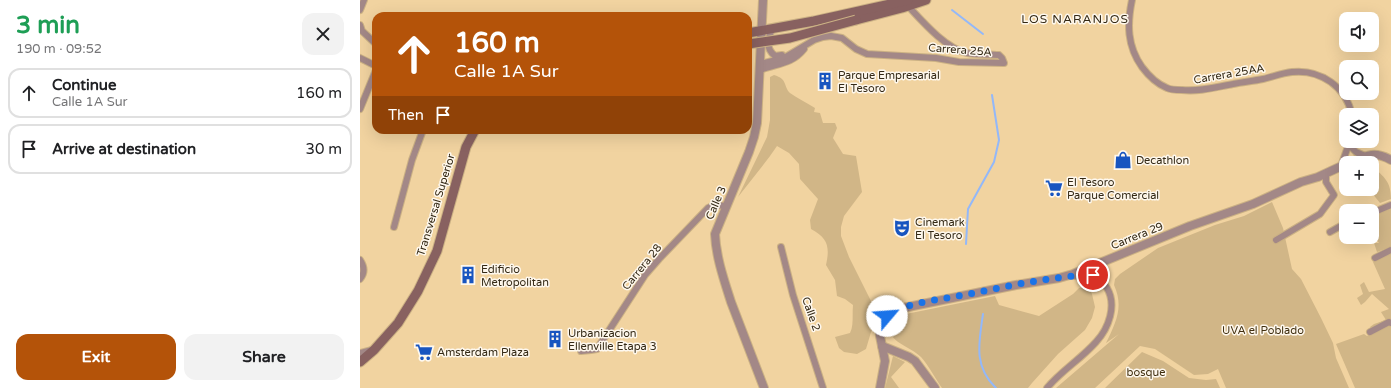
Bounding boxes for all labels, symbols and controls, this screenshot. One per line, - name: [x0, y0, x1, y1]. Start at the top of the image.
- text: 3 min: [16, 11, 80, 40]
- district label: LOS NARANJOS: [1021, 12, 1129, 26]
- map controls: [1339, 12, 1379, 244]
- button: sound: [1339, 12, 1379, 52]
- button: close: [302, 13, 344, 55]
- text: 160 m: [454, 26, 540, 60]
- icon: ahead: [388, 28, 440, 80]
- text: 190 m · 09:52: [16, 41, 102, 57]
- street label: Carrera 25A: [928, 41, 992, 59]
- text: Calle 1A Sur: [454, 60, 559, 82]
- button: search: [1339, 60, 1379, 100]
- street label: Carrera 25AA: [1193, 61, 1265, 87]
- place label: Parque Empresarial El Tesoro: [838, 69, 940, 95]
- building icon: Parque Empresarial El Tesoro: [815, 71, 835, 91]
- text: Continue: [52, 76, 116, 94]
- icon: ahead: [18, 82, 40, 104]
- text: 160 m: [296, 84, 342, 102]
- text: Calle 1A Sur: [52, 94, 128, 110]
- icon: arrive: [432, 104, 454, 126]
- text: Then: [388, 106, 424, 124]
- button: layers: [1339, 108, 1379, 148]
- icon: arrive: [18, 138, 40, 160]
- text: Arrive at destination: [52, 140, 196, 158]
- text: 30 m: [305, 140, 342, 158]
- shop icon: Decathlon: [1113, 150, 1133, 170]
- street label: Transversal Superior: [414, 152, 458, 258]
- place label: Decathlon: [1136, 154, 1189, 167]
- button: +: [1339, 156, 1379, 196]
- place label: El Tesoro Parque Comercial: [1067, 176, 1159, 202]
- supermarket icon: El Tesoro Parque Comercial: [1044, 178, 1064, 198]
- street label: Calle 3: [703, 184, 729, 222]
- button: −: [1339, 204, 1379, 244]
- place label: Cinemark El Tesoro: [915, 216, 965, 242]
- theatre icon: Cinemark El Tesoro: [892, 218, 912, 238]
- street label: Carrera 29: [1109, 220, 1165, 252]
- street label: Carrera 28: [620, 241, 665, 293]
- pin: [1076, 258, 1110, 292]
- place label: Edificio Metropolitan: [481, 263, 549, 289]
- icon: arrive: [1082, 264, 1104, 286]
- building icon: Edificio Metropolitan: [458, 265, 478, 285]
- street label: Calle 2: [799, 295, 823, 333]
- position arrow: [866, 295, 908, 337]
- park label: UVA el Poblado: [1222, 324, 1304, 337]
- place label: Urbanizacion Ellenville Etapa 3: [568, 327, 657, 353]
- building icon: Urbanizacion Ellenville Etapa 3: [545, 329, 565, 349]
- button: Exit: [16, 334, 176, 380]
- button: Share: [184, 334, 344, 380]
- supermarket icon: Amsterdam Plaza: [414, 342, 434, 362]
- place label: Amsterdam Plaza: [437, 346, 529, 359]
- park label: bosque: [1127, 366, 1165, 379]

